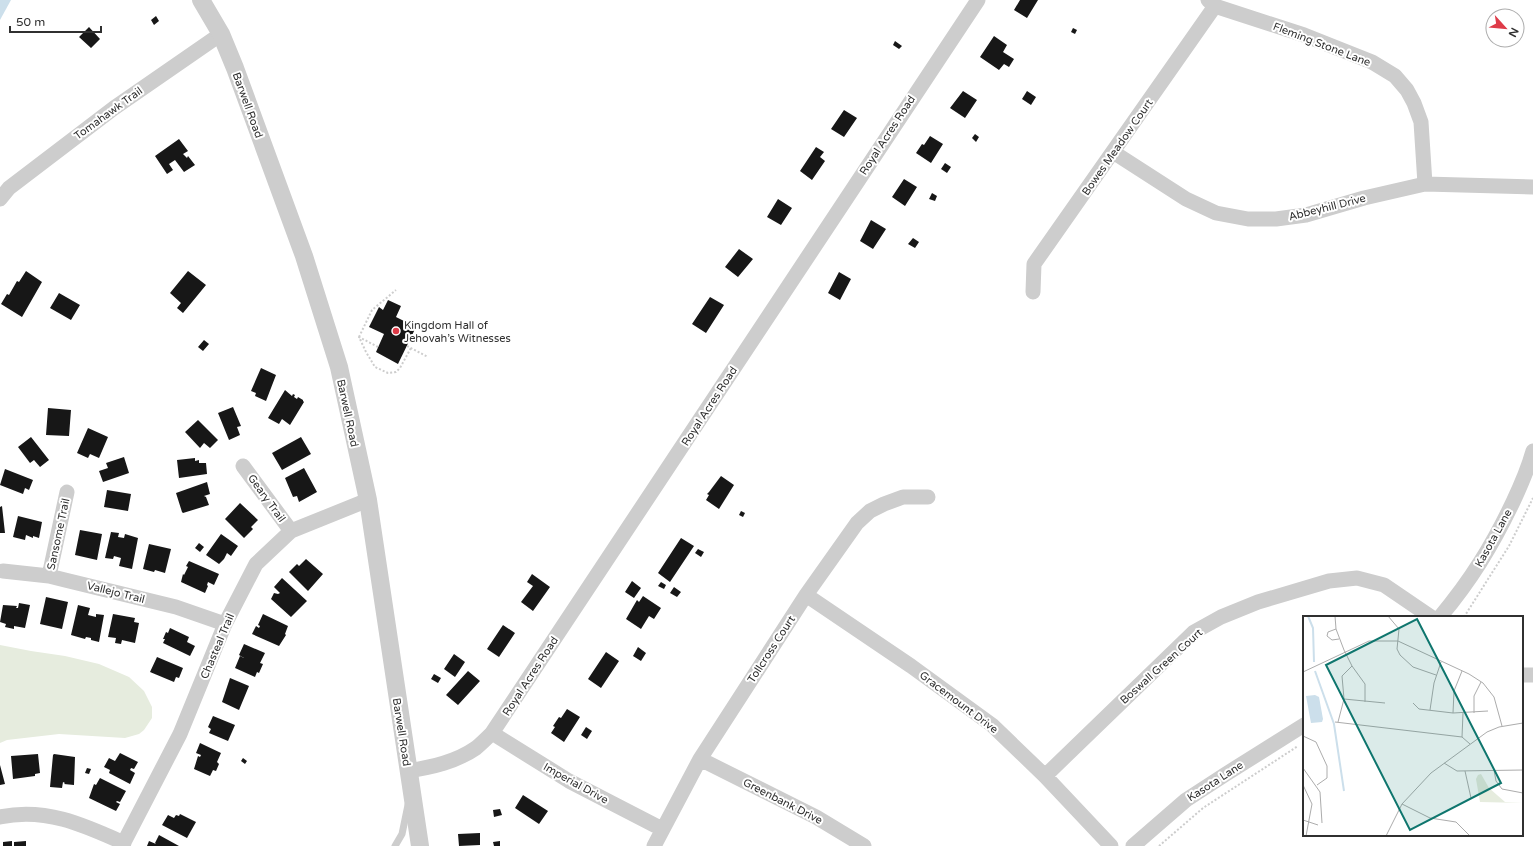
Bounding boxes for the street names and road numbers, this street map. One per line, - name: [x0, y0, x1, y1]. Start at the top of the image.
- street label: Fleming Stone Lane: [1271, 20, 1372, 69]
- street label: Barwell Road: [230, 71, 265, 140]
- street label: Tomahawk Trail: [72, 84, 145, 143]
- street label: Royal Acres Road: [857, 93, 918, 177]
- street label: Bowes Meadow Court: [1079, 97, 1156, 198]
- street label: Abbeyhill Drive: [1287, 192, 1367, 223]
- street label: Royal Acres Road: [679, 364, 740, 448]
- street label: Barwell Road: [334, 378, 361, 448]
- street label: Geary Trail: [245, 472, 288, 525]
- street label: Sansome Trail: [45, 497, 72, 571]
- street label: Kasota Lane: [1472, 507, 1515, 569]
- street label: Vallejo Trail: [86, 579, 146, 606]
- street label: Chasteal Trail: [198, 612, 237, 681]
- street label: Tollcross Court: [745, 613, 798, 685]
- street label: Boswall Green Court: [1117, 626, 1205, 707]
- street label: Royal Acres Road: [500, 634, 561, 718]
- street label: Gracemount Drive: [917, 669, 1001, 736]
- street label: Barwell Road: [390, 697, 413, 767]
- street label: Kasota Lane: [1185, 758, 1246, 804]
- street label: Imperial Drive: [541, 760, 610, 807]
- street label: Greenbank Drive: [741, 776, 825, 827]

